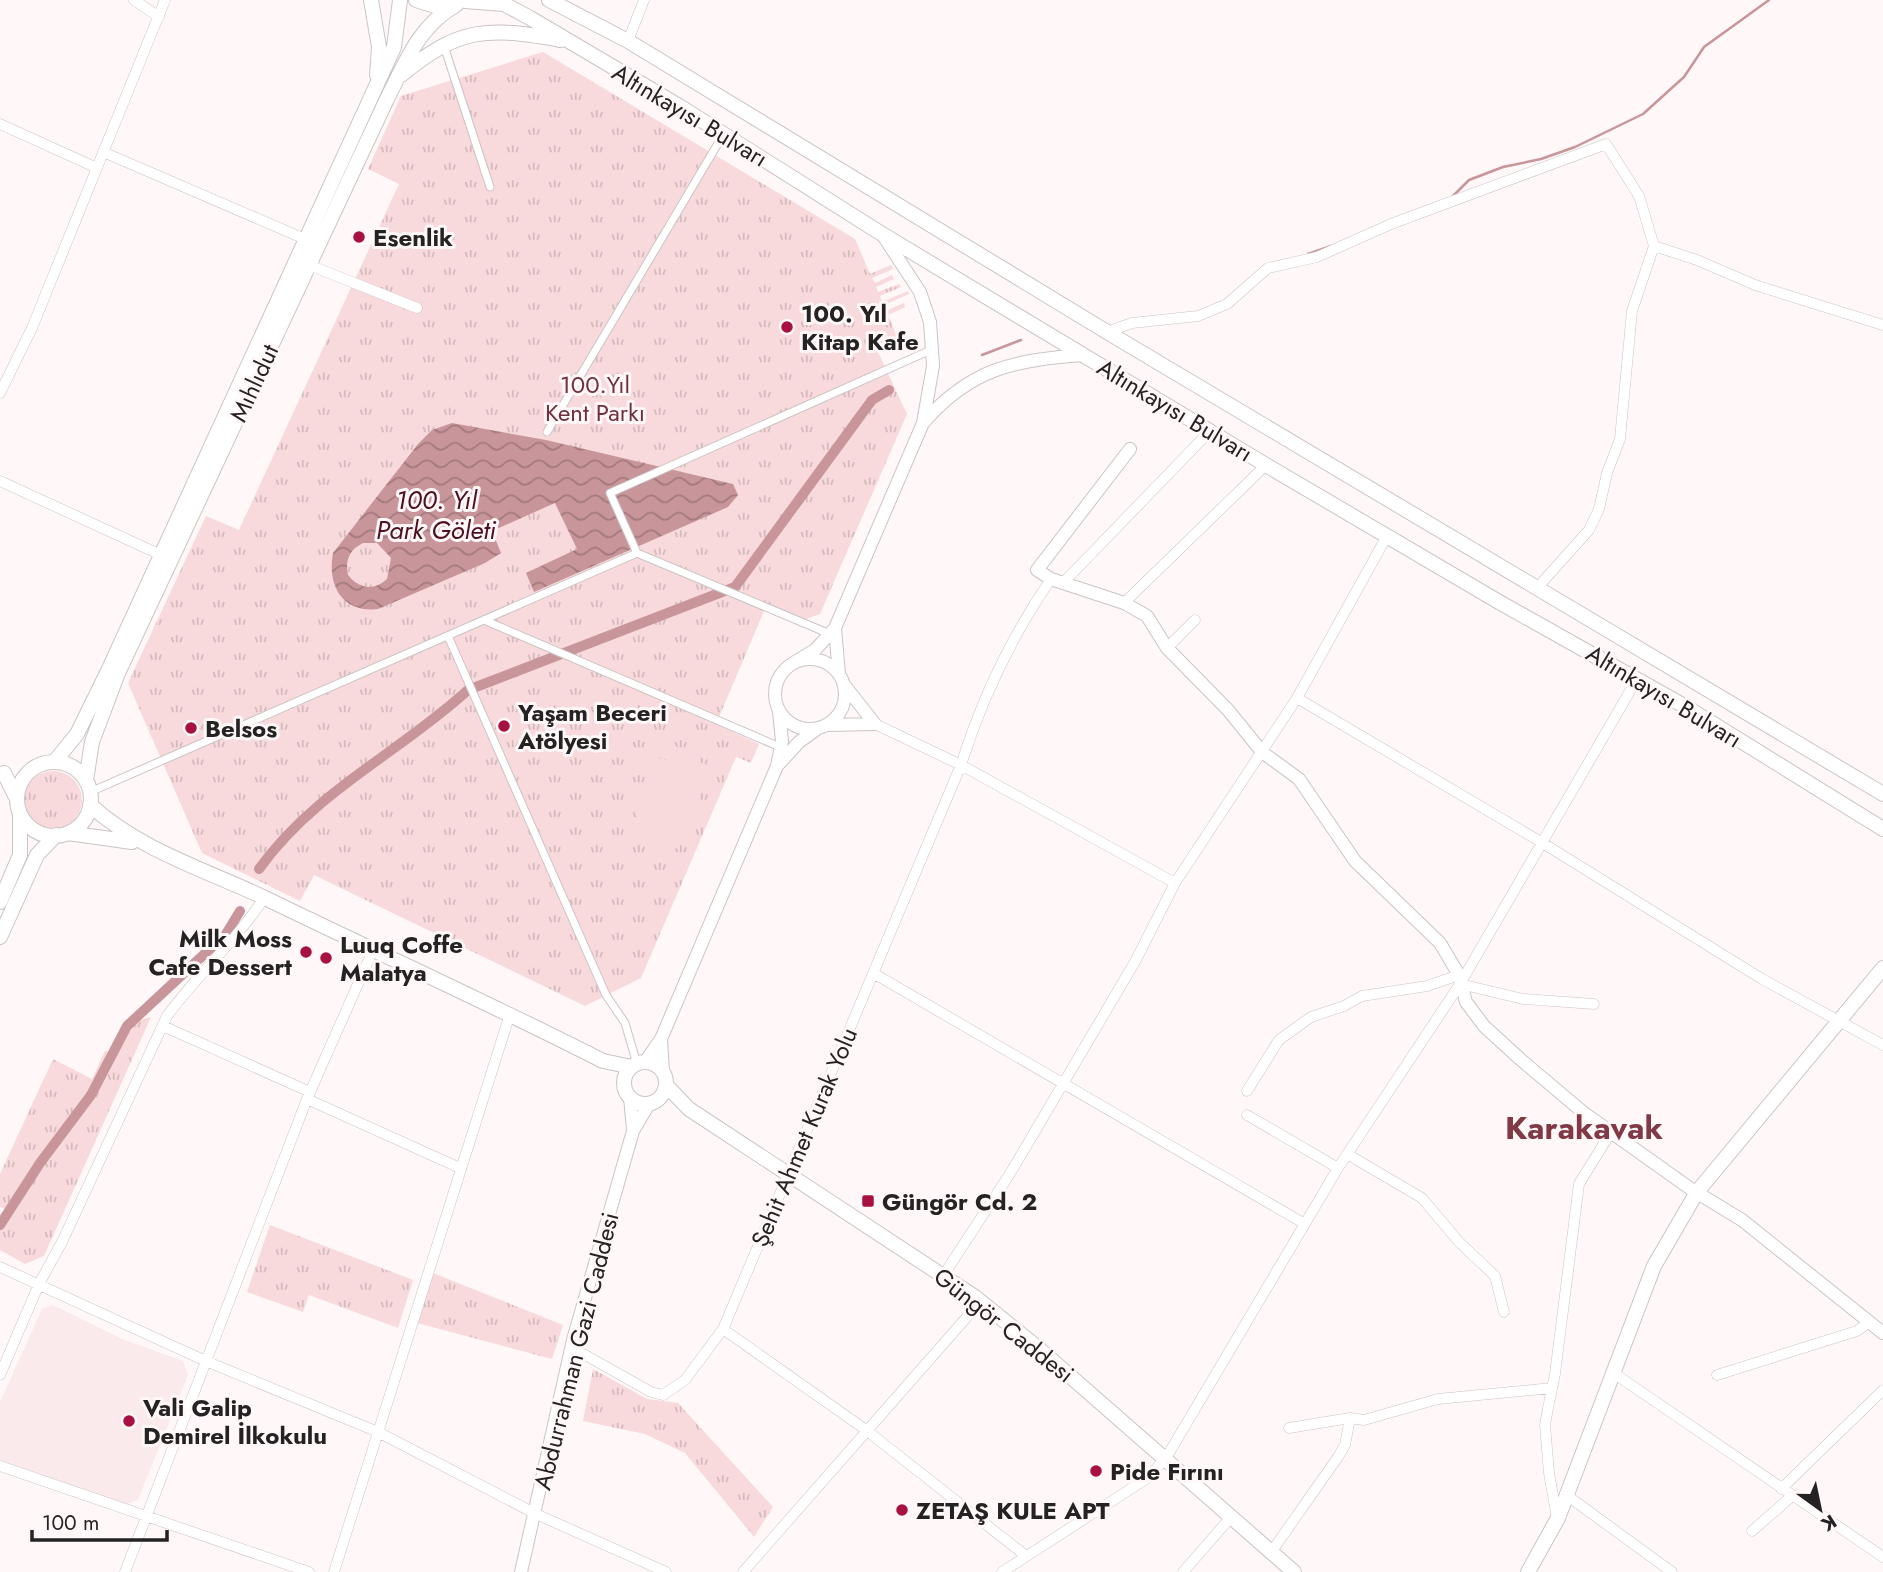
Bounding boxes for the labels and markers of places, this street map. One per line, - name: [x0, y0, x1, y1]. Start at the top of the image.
- place label: Esenlik: [373, 220, 453, 255]
- marker: Esenlik: [351, 229, 367, 245]
- place label: 100. Yıl Kitap Kafe: [801, 296, 919, 359]
- marker: 100. Yıl Kitap Kafe: [779, 319, 795, 335]
- place label: Yaşam Beceri Atölyesi: [517, 695, 667, 758]
- place label: Belsos: [205, 711, 277, 746]
- marker: Yaşam Beceri Atölyesi: [496, 718, 512, 734]
- marker: Belsos: [183, 720, 199, 736]
- place label: Milk Moss Cafe Dessert: [149, 921, 292, 984]
- place label: Luuq Coffe Malatya: [340, 927, 463, 990]
- marker: Milk Moss Cafe Dessert: [298, 944, 314, 960]
- marker: Luuq Coffe Malatya: [318, 950, 334, 966]
- place label: Güngör Cd. 2: [882, 1184, 1037, 1219]
- marker: Güngör Cd. 2: [860, 1193, 876, 1209]
- place label: Vali Galip Demirel İlkokulu: [142, 1390, 327, 1453]
- marker: Vali Galip Demirel İlkokulu: [121, 1413, 137, 1429]
- place label: Pide Fırını: [1110, 1454, 1224, 1489]
- marker: Pide Fırını: [1088, 1463, 1104, 1479]
- place label: ZETAŞ KULE APT: [916, 1493, 1110, 1528]
- marker: ZETAŞ KULE APT: [894, 1502, 910, 1518]

